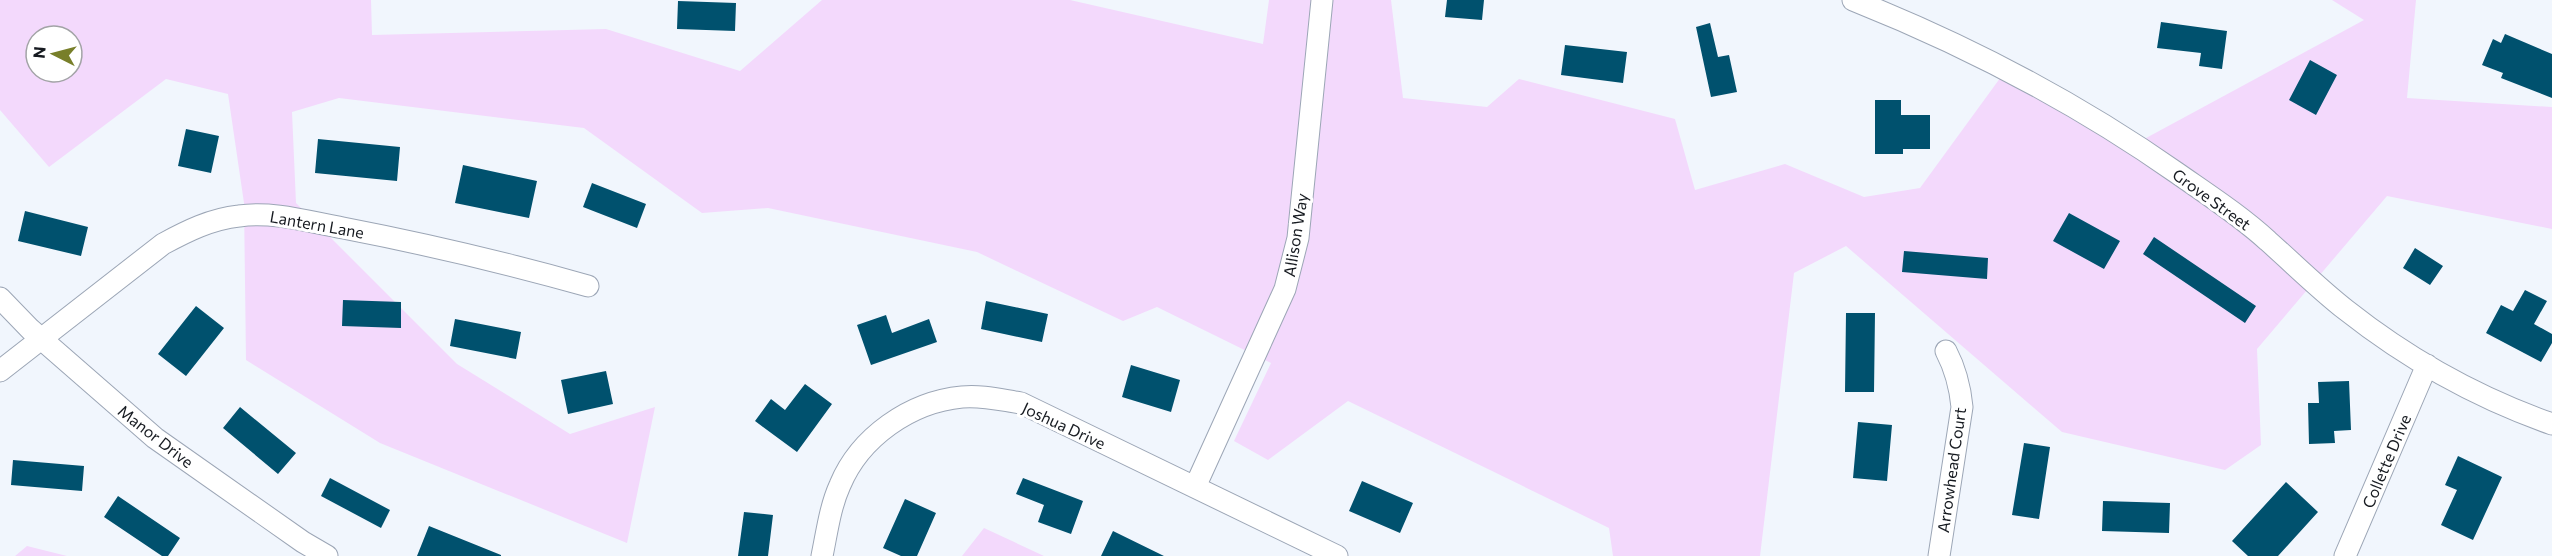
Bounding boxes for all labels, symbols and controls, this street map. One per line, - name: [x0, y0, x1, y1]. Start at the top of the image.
- north arrow: [24, 24, 84, 84]
- text: N: [29, 45, 49, 59]
- street label: Grove Street: [2169, 164, 2255, 234]
- street label: Allison Way: [1279, 192, 1311, 278]
- street label: Lantern Lane: [268, 206, 366, 242]
- street label: Joshua Drive: [1019, 397, 1109, 453]
- street label: Manor Drive: [115, 401, 197, 471]
- street label: Arrowhead Court: [1933, 406, 1969, 534]
- street label: Collette Drive: [2358, 411, 2414, 511]

